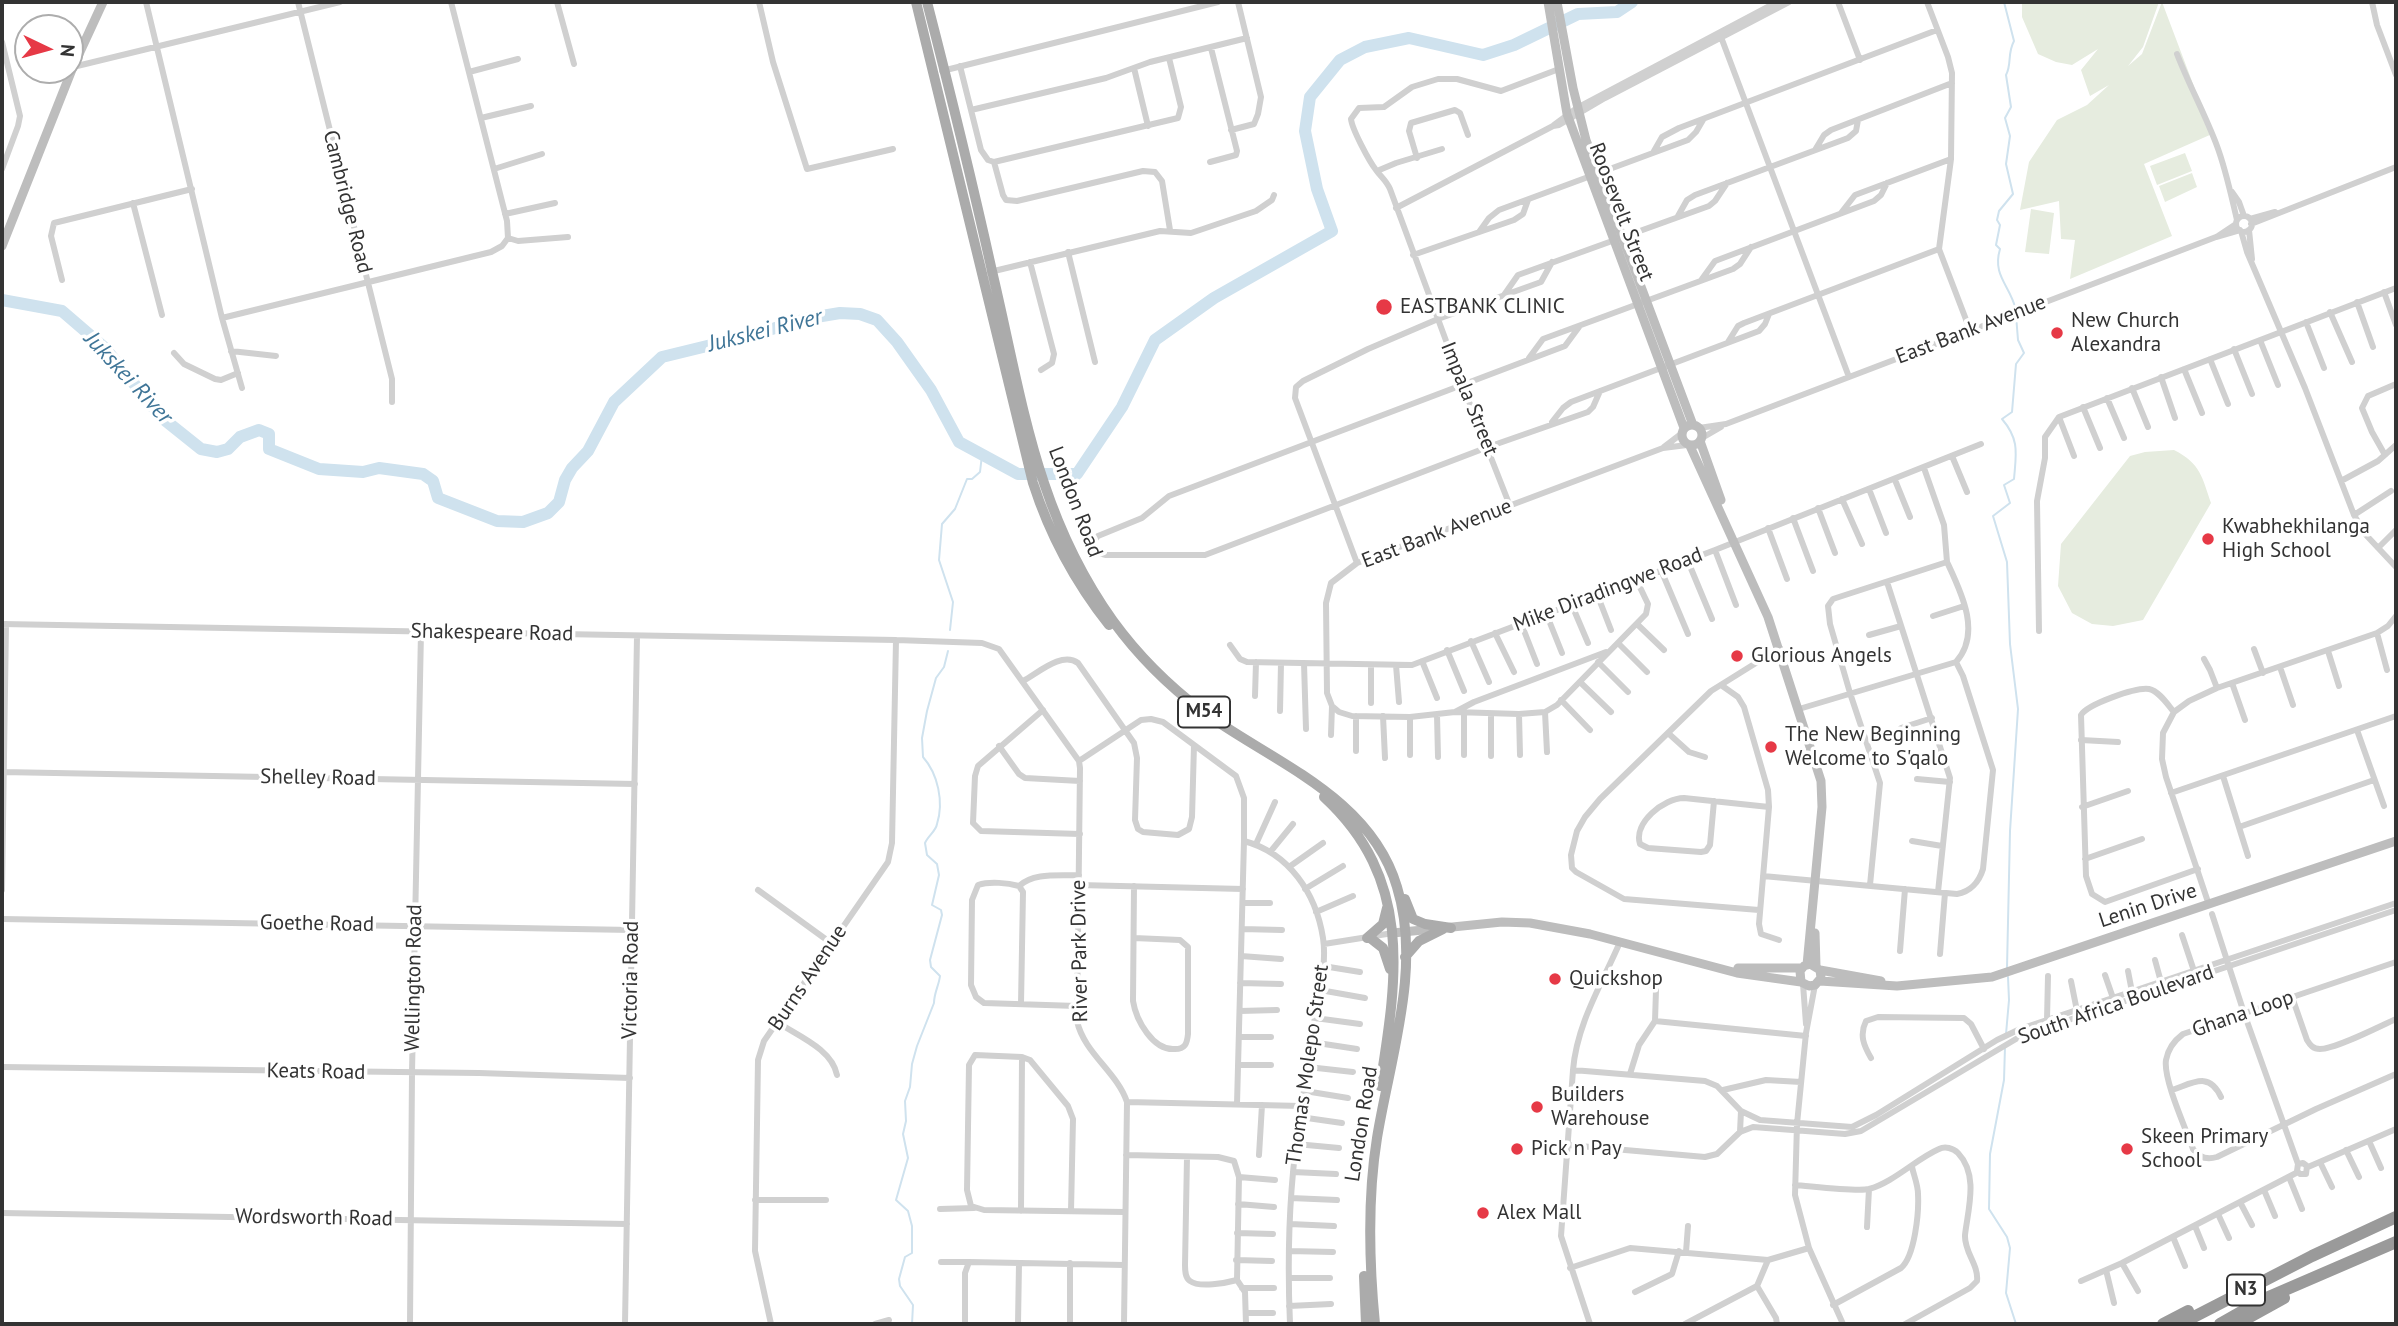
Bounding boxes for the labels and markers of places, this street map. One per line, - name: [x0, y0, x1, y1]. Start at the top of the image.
- place label: EASTBANK CLINIC: [1400, 294, 1565, 320]
- marker: EASTBANK CLINIC: [1374, 297, 1394, 317]
- place label: New Church Alexandra: [2071, 308, 2180, 358]
- marker: New Church Alexandra: [2049, 325, 2065, 341]
- place label: Kwabhekhilanga High School: [2222, 514, 2370, 564]
- marker: Kwabhekhilanga High School: [2200, 531, 2216, 547]
- place label: Glorious Angels: [1751, 643, 1892, 669]
- marker: Glorious Angels: [1729, 648, 1745, 664]
- place label: The New Beginning Welcome to S'qalo: [1785, 722, 1961, 772]
- marker: The New Beginning Welcome to S'qalo: [1763, 739, 1779, 755]
- place label: Quickshop: [1569, 966, 1663, 992]
- marker: Quickshop: [1547, 971, 1563, 987]
- place label: Builders Warehouse: [1551, 1082, 1649, 1132]
- marker: Builders Warehouse: [1529, 1099, 1545, 1115]
- place label: Skeen Primary School: [2141, 1124, 2268, 1174]
- place label: Pick n Pay: [1531, 1136, 1622, 1162]
- marker: Pick n Pay: [1509, 1141, 1525, 1157]
- marker: Skeen Primary School: [2119, 1141, 2135, 1157]
- place label: Alex Mall: [1497, 1200, 1581, 1226]
- marker: Alex Mall: [1475, 1205, 1491, 1221]

